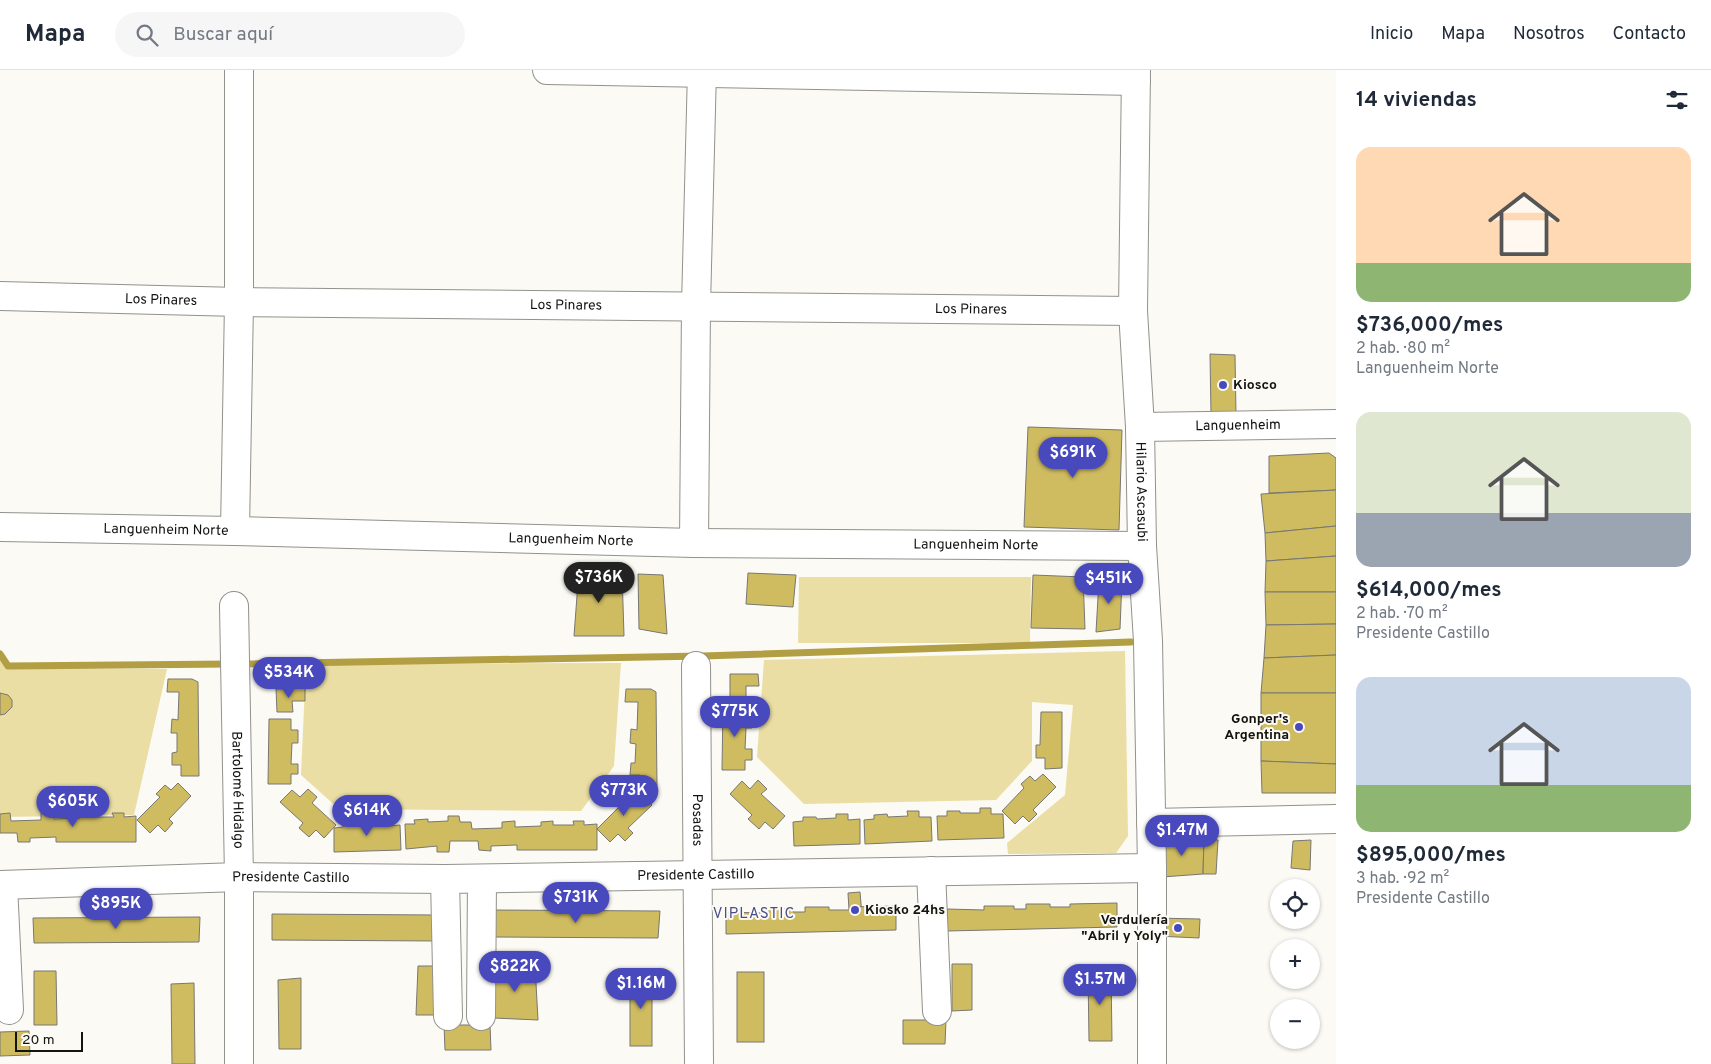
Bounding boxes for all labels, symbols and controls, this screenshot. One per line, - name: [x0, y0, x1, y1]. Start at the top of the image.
- search box: [115, 12, 465, 57]
- text: Mapa: [25, 20, 85, 50]
- icon: search: [133, 21, 161, 49]
- text: Buscar aquí: [173, 23, 273, 47]
- text: Inicio: [1370, 23, 1413, 46]
- text: Mapa: [1441, 23, 1485, 46]
- text: Nosotros: [1513, 23, 1585, 46]
- text: Contacto: [1613, 23, 1686, 46]
- icon: filters: [1663, 86, 1691, 114]
- text: 14 viviendas: [1356, 87, 1477, 114]
- icon: home: [1479, 179, 1569, 269]
- street label: Los Pinares: [125, 291, 197, 309]
- street label: Los Pinares: [530, 296, 602, 314]
- street label: Los Pinares: [935, 301, 1007, 318]
- text: $736,000/mes: [1356, 312, 1503, 339]
- text: 2 hab. · 80 m²: [1356, 339, 1450, 359]
- text: Languenheim Norte: [1356, 359, 1499, 379]
- place label: Kiosco: [1233, 377, 1277, 394]
- marker: Kiosco: [1217, 379, 1229, 391]
- street label: Languenheim: [1195, 416, 1281, 435]
- pin: $691K: [1038, 436, 1108, 479]
- street label: Hilario Ascasubi: [1132, 442, 1150, 542]
- text: $691K: [1049, 443, 1097, 463]
- icon: home: [1479, 444, 1569, 534]
- street label: Languenheim Norte: [103, 520, 229, 539]
- street label: Languenheim Norte: [508, 530, 634, 550]
- street label: Languenheim Norte: [913, 536, 1038, 554]
- pin: $736K: [564, 562, 634, 604]
- pin: $451K: [1074, 562, 1144, 605]
- text: $736K: [575, 568, 623, 588]
- text: $451K: [1085, 569, 1133, 589]
- text: $614,000/mes: [1356, 577, 1502, 604]
- text: 2 hab. · 70 m²: [1356, 604, 1448, 624]
- text: Presidente Castillo: [1356, 624, 1490, 644]
- pin: $534K: [254, 656, 324, 699]
- text: $534K: [264, 663, 314, 683]
- pin: $775K: [700, 696, 770, 738]
- text: $775K: [711, 702, 759, 722]
- icon: home: [1479, 709, 1569, 799]
- place label: Gonper's Argentina: [1224, 711, 1289, 744]
- marker: Gonper's Argentina: [1293, 721, 1305, 733]
- street label: Bartolomé Hidalgo: [228, 731, 247, 849]
- pin: $773K: [589, 774, 659, 817]
- text: $773K: [600, 781, 648, 801]
- pin: $605K: [38, 786, 108, 828]
- text: $605K: [47, 792, 99, 812]
- pin: $614K: [332, 794, 402, 837]
- street label: Posadas: [688, 794, 706, 846]
- text: $614K: [343, 801, 391, 821]
- pin: $1.47M: [1141, 814, 1223, 857]
- text: $1.47M: [1156, 821, 1208, 841]
- text: $895,000/mes: [1356, 842, 1506, 869]
- street label: Presidente Castillo: [637, 866, 755, 885]
- street label: Presidente Castillo: [232, 868, 350, 887]
- text: 3 hab. · 92 m²: [1356, 869, 1449, 889]
- map controls: [1270, 879, 1320, 1049]
- button: locate: [1270, 879, 1320, 929]
- pin: $731K: [541, 882, 611, 924]
- pin: $895K: [81, 888, 151, 930]
- text: $731K: [553, 888, 599, 908]
- text: Presidente Castillo: [1356, 889, 1490, 909]
- text: $895K: [91, 894, 141, 914]
- place label: Kiosko 24hs: [865, 902, 945, 919]
- marker: Kiosko 24hs: [849, 904, 861, 916]
- district label: VIPLASTIC: [713, 905, 795, 924]
- place label: Verdulería "Abril y Yoly": [1081, 912, 1168, 945]
- marker: Verdulería "Abril y Yoly": [1172, 922, 1184, 934]
- button: +: [1270, 939, 1320, 989]
- pin: $822K: [480, 950, 550, 993]
- text: $822K: [490, 957, 540, 977]
- pin: $1.57M: [1059, 964, 1141, 1006]
- pin: $1.16M: [600, 968, 682, 1010]
- text: $1.57M: [1074, 970, 1126, 990]
- text: $1.16M: [616, 974, 666, 994]
- button: −: [1270, 999, 1320, 1049]
- scale bar: [15, 1029, 82, 1052]
- text: 20 m: [22, 1032, 55, 1049]

